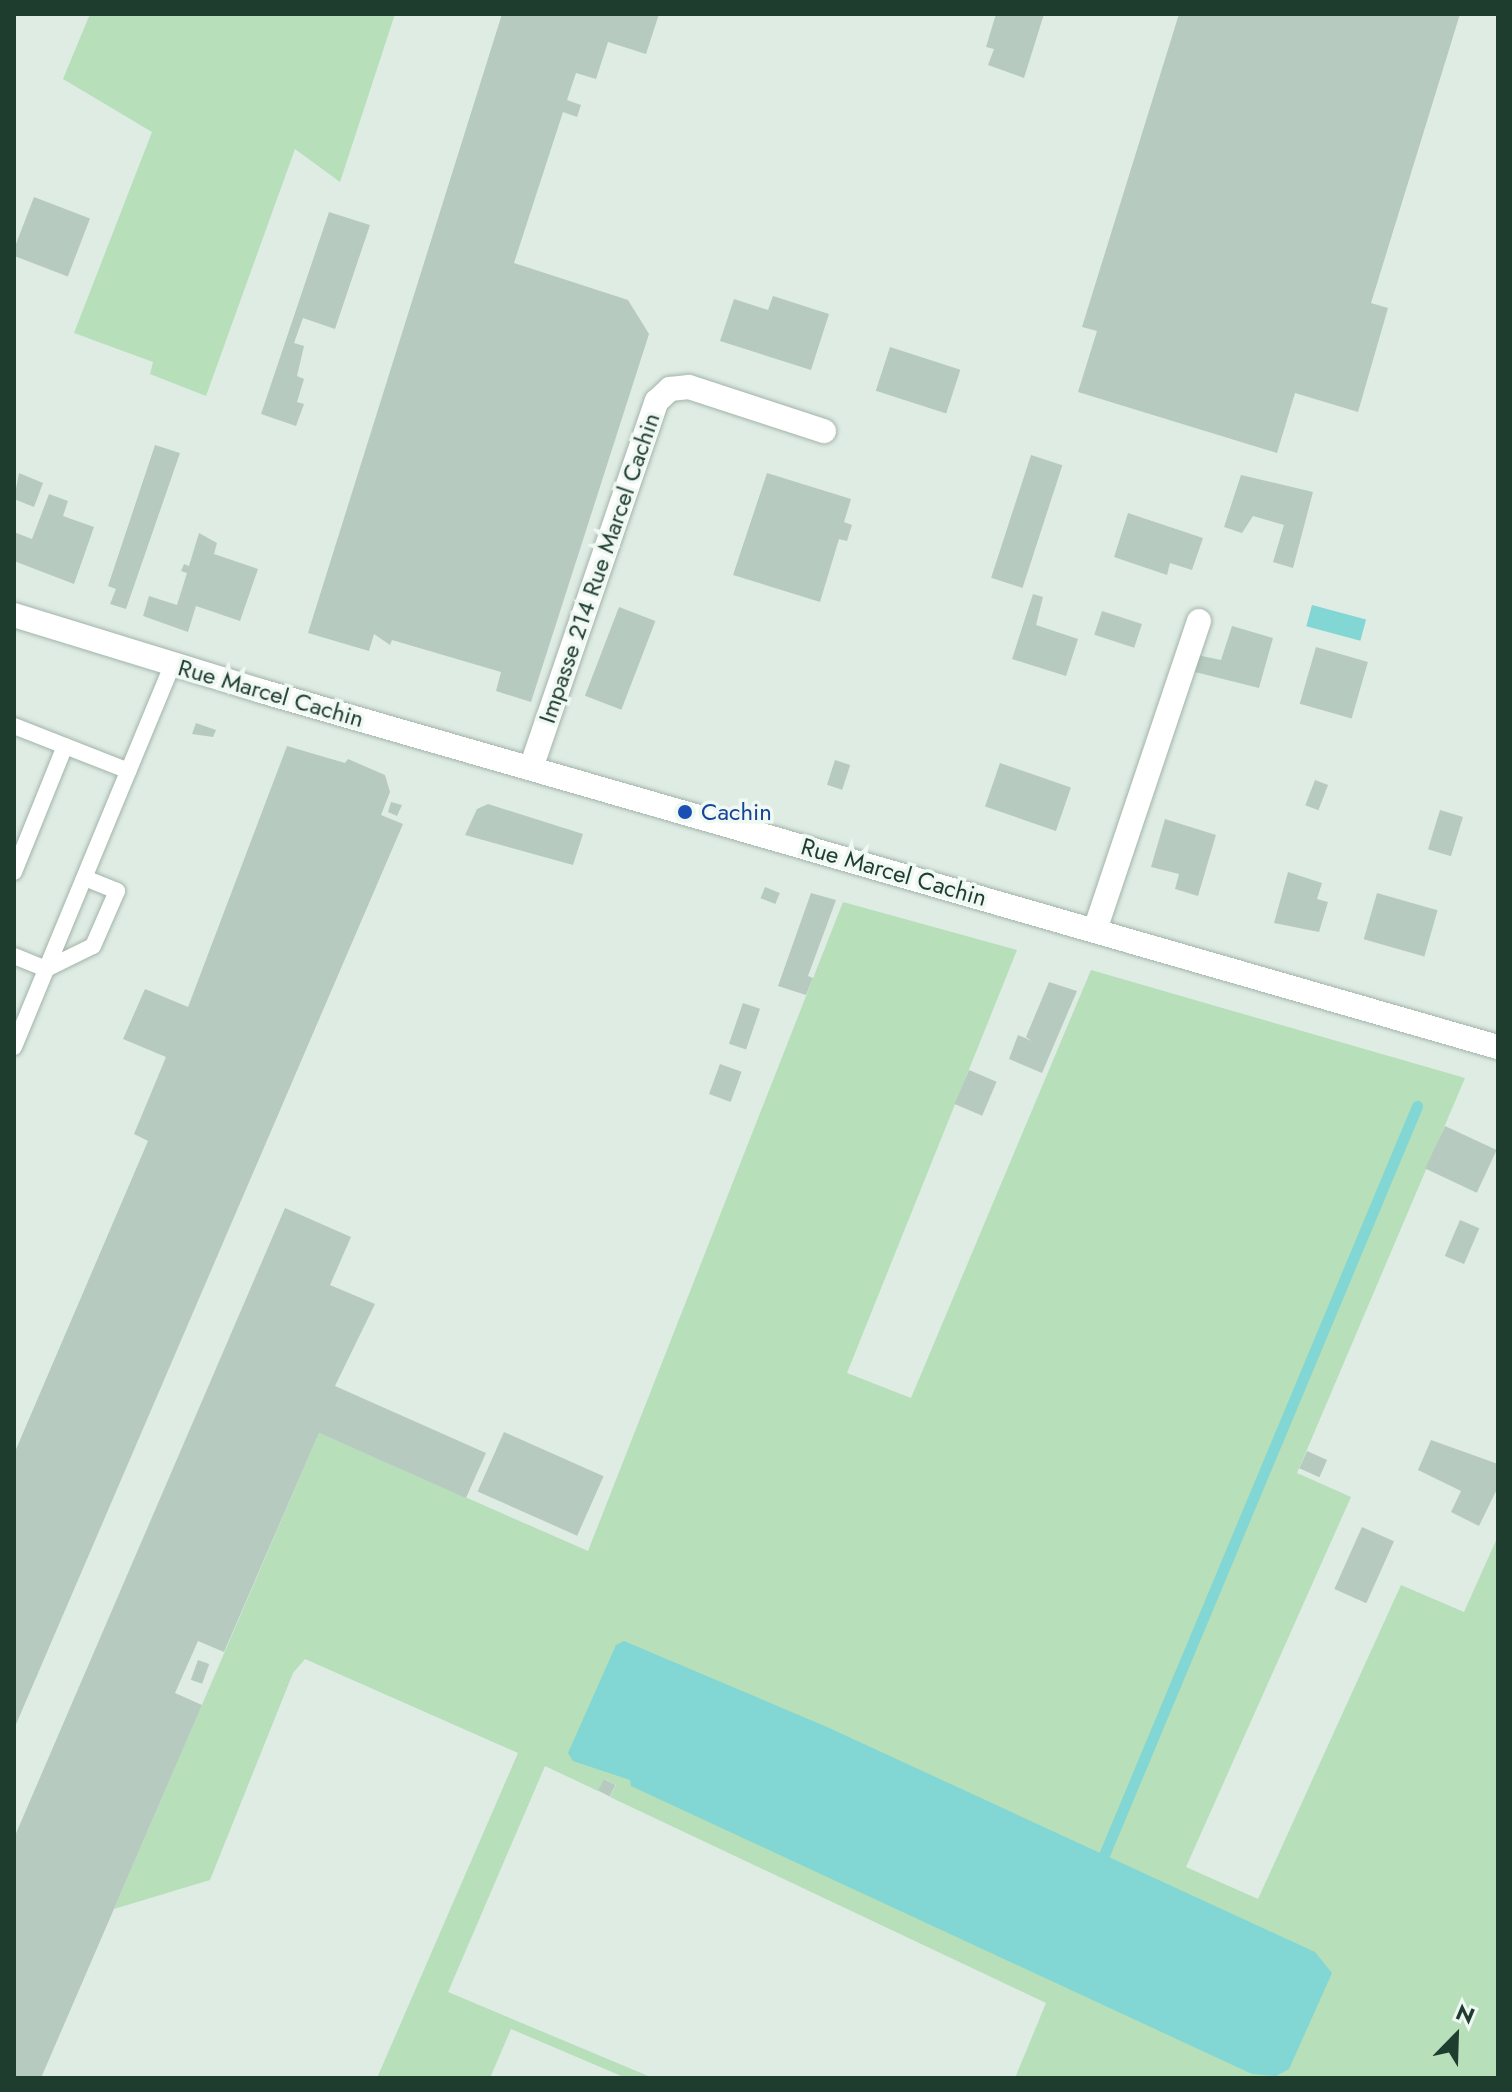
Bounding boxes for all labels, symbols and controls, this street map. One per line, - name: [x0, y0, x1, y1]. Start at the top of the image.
- street label: Impasse 214 Rue Marcel Cachin: [532, 409, 666, 727]
- street label: Rue Marcel Cachin: [175, 653, 367, 733]
- place label: Cachin: [701, 798, 772, 826]
- marker: Cachin: [676, 803, 694, 821]
- street label: Rue Marcel Cachin: [798, 832, 990, 912]
- north arrow: [1416, 1996, 1496, 2076]
- text: N: [1451, 1996, 1480, 2032]

